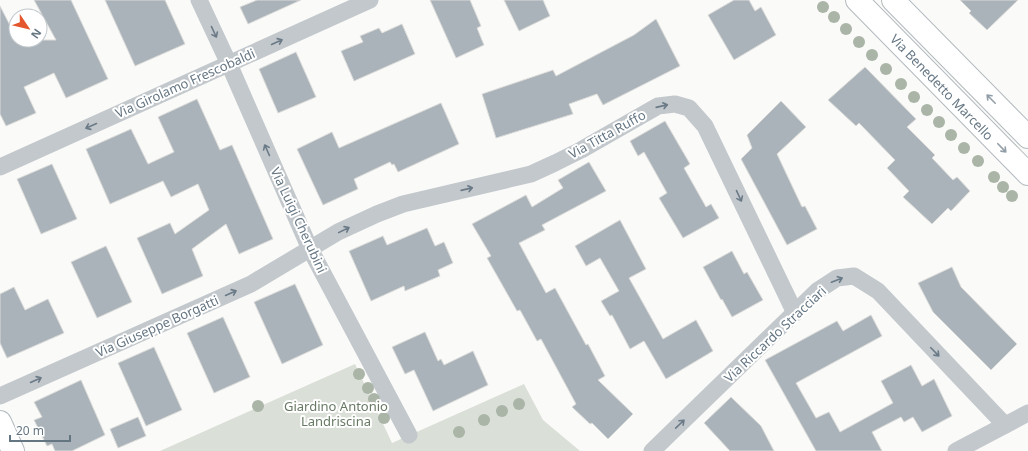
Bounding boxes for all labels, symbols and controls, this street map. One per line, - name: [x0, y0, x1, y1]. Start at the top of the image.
- north arrow: [8, 8, 48, 48]
- text: N: [28, 26, 45, 42]
- one-way arrow: [211, 26, 218, 38]
- street label: Via Benedetto Marcello: [886, 30, 998, 144]
- one-way arrow: [271, 38, 283, 45]
- street label: Via Girolamo Frescobaldi: [112, 44, 258, 122]
- one-way arrow: [986, 94, 996, 104]
- one-way arrow: [655, 101, 668, 109]
- street label: Via Titta Ruffo: [565, 105, 649, 163]
- one-way arrow: [86, 122, 98, 130]
- one-way arrow: [997, 143, 1007, 153]
- one-way arrow: [262, 144, 270, 156]
- street label: Via Luigi Cherubini: [267, 164, 331, 276]
- one-way arrow: [460, 185, 473, 193]
- one-way arrow: [736, 190, 743, 202]
- one-way arrow: [338, 226, 350, 233]
- one-way arrow: [830, 275, 842, 283]
- street label: Via Riccardo Stracciari: [720, 282, 830, 386]
- one-way arrow: [225, 289, 237, 296]
- street label: Via Giuseppe Borgatti: [93, 291, 221, 361]
- one-way arrow: [931, 347, 940, 357]
- one-way arrow: [29, 376, 41, 383]
- park label: Giardino Antonio Landriscina: [284, 397, 388, 430]
- scale bar: [10, 417, 70, 443]
- one-way arrow: [675, 419, 685, 429]
- text: 20 m: [16, 422, 44, 439]

